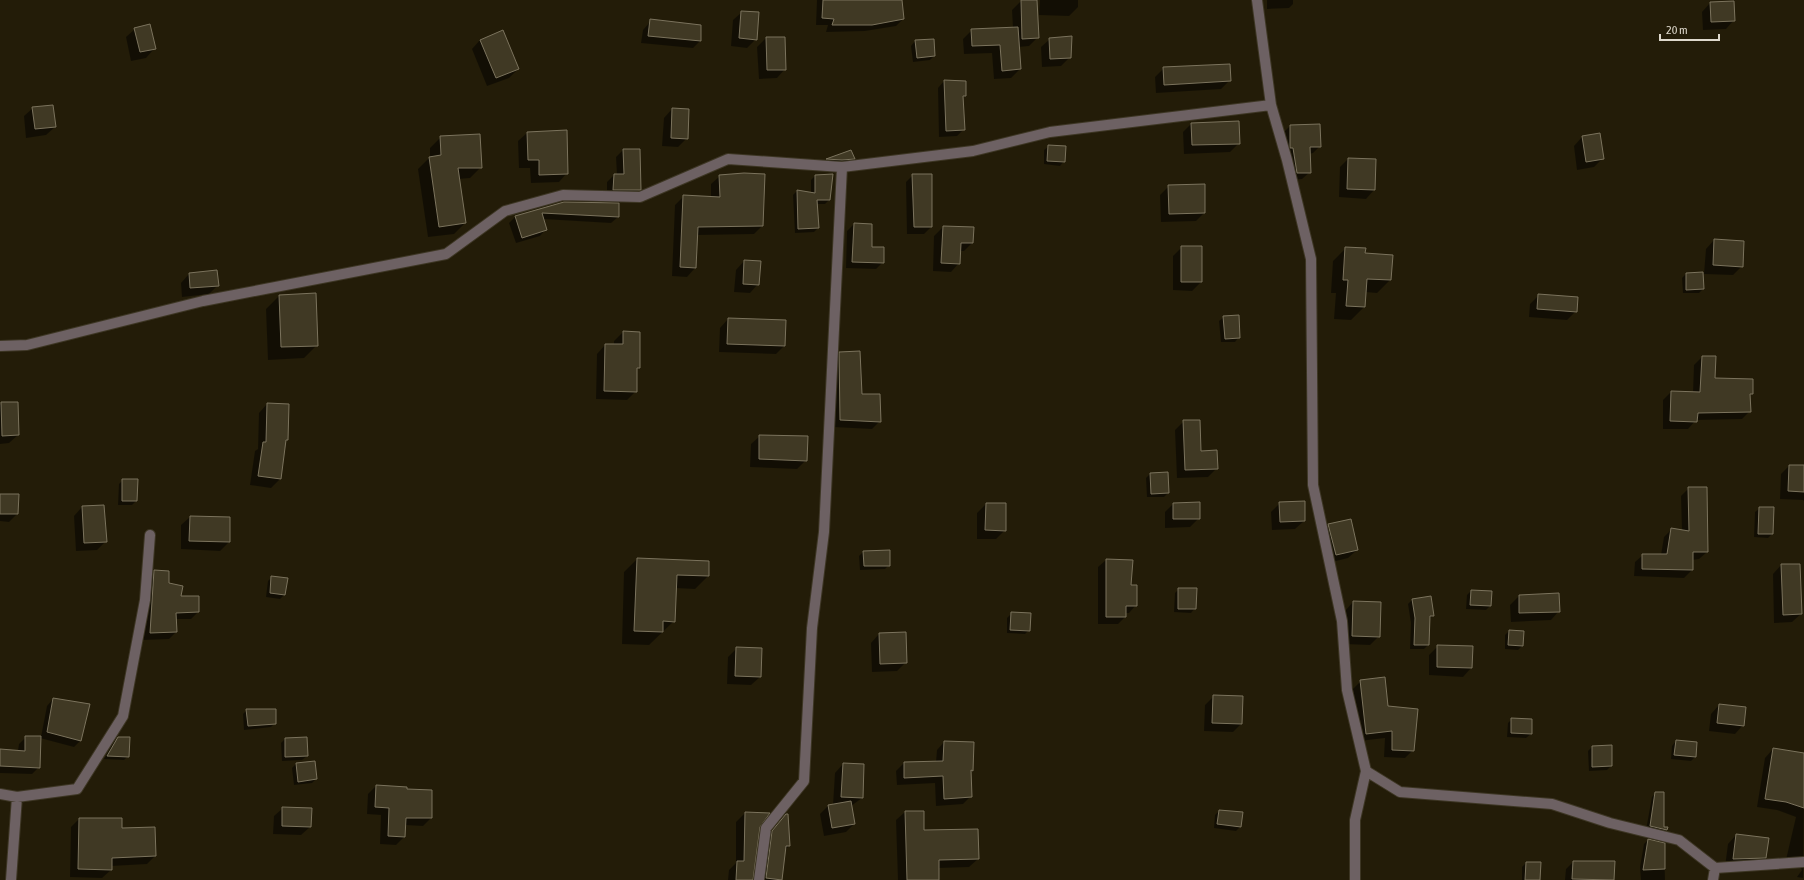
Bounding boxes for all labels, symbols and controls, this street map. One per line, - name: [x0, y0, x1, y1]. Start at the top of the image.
- scale bar: [1660, 16, 1719, 42]
- text: 20 m: [1666, 23, 1688, 37]

